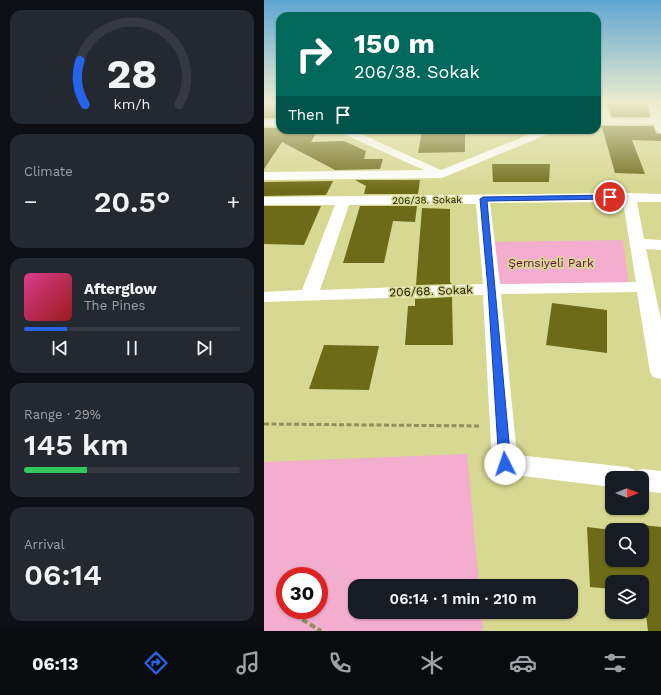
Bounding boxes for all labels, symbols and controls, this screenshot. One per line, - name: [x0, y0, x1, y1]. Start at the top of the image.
- text: 150 m: [354, 27, 435, 60]
- icon: right: [288, 28, 340, 80]
- text: 28: [107, 49, 157, 98]
- text: 206/38. Sokak: [354, 61, 480, 82]
- text: km/h: [114, 96, 150, 112]
- icon: arrive: [332, 104, 354, 126]
- text: Then: [288, 106, 324, 124]
- text: Climate: [24, 164, 73, 179]
- pin: [593, 180, 627, 214]
- text: 20.5°: [94, 184, 170, 219]
- icon: arrive: [599, 186, 621, 208]
- text: −: [24, 189, 37, 214]
- text: +: [227, 189, 240, 214]
- street label: 206/38. Sokak: [392, 194, 462, 206]
- park label: Şemsiyeli Park: [508, 256, 594, 270]
- text: Afterglow: [84, 280, 157, 298]
- street label: 206/68. Sokak: [389, 283, 473, 299]
- text: The Pines: [84, 298, 145, 313]
- icon: previous: [49, 337, 71, 359]
- icon: pause: [121, 337, 143, 359]
- icon: next: [193, 337, 215, 359]
- text: Range · 29%: [24, 407, 101, 422]
- text: 145 km: [24, 427, 129, 462]
- position arrow: [484, 443, 526, 485]
- north arrow: [605, 471, 649, 515]
- map controls: [605, 471, 649, 619]
- button: search: [605, 523, 649, 567]
- text: Arrival: [24, 537, 65, 552]
- text: 06:14: [24, 557, 102, 592]
- speed limit sign: 30: [276, 567, 328, 619]
- button: layers: [605, 575, 649, 619]
- text: 06:14 · 1 min · 210 m: [390, 590, 536, 608]
- icon: directions: [142, 649, 170, 677]
- icon: music: [234, 649, 262, 677]
- icon: phone: [326, 649, 354, 677]
- icon: climate: [418, 649, 446, 677]
- icon: car: [509, 649, 537, 677]
- icon: filters: [601, 649, 629, 677]
- text: 06:13: [32, 653, 78, 674]

